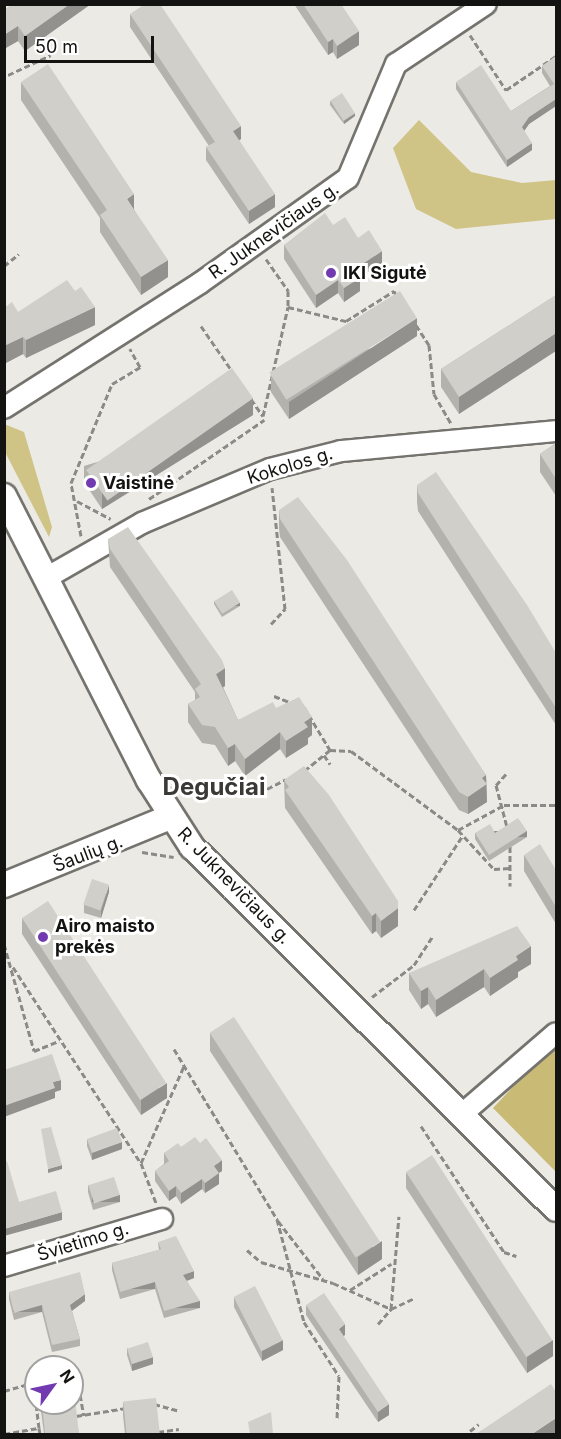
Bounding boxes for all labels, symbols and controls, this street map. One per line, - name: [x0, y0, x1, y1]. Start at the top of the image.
- scale bar: [27, 24, 158, 62]
- text: 50 m: [35, 36, 78, 57]
- street label: R. Juknevičiaus g.: [205, 178, 343, 284]
- place label: IKI Sigutė: [343, 262, 427, 284]
- marker: IKI Sigutė: [324, 266, 338, 280]
- street label: Kokolos g.: [245, 443, 335, 489]
- place label: Vaistinė: [103, 472, 174, 494]
- marker: Vaistinė: [84, 476, 98, 490]
- district label: Degučiai: [163, 773, 265, 801]
- street label: R. Juknevičiaus g.: [173, 823, 295, 949]
- street label: Šaulių g.: [50, 831, 126, 877]
- place label: Airo maisto prekės: [55, 916, 155, 958]
- marker: Airo maisto prekės: [36, 930, 50, 944]
- street label: Švietimo g.: [35, 1218, 131, 1266]
- north arrow: [24, 1355, 84, 1415]
- text: N: [56, 1366, 79, 1387]

